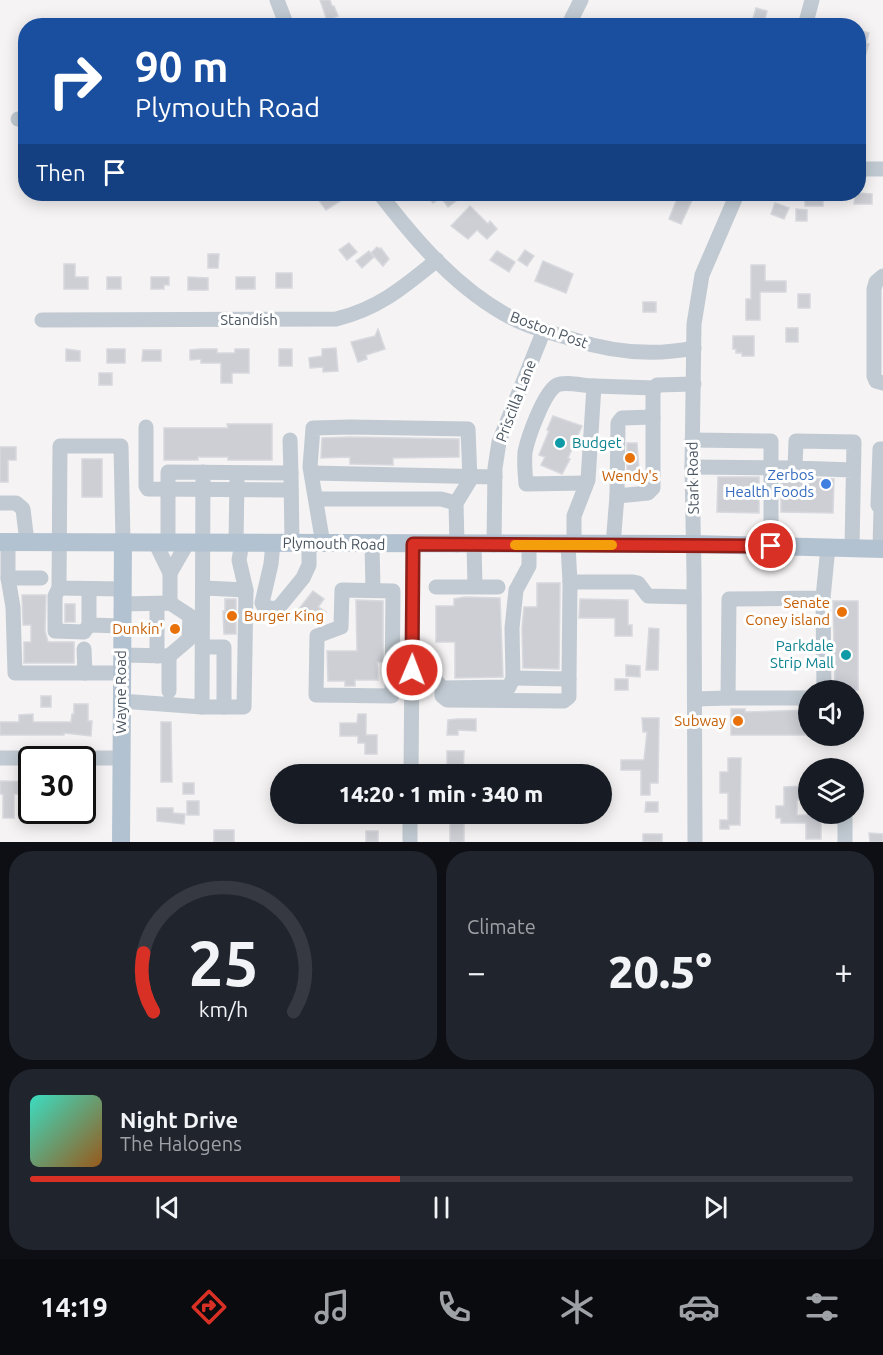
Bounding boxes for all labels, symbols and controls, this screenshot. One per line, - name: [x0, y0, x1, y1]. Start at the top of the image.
- icon: right: [36, 42, 114, 120]
- text: 90 m: [135, 43, 229, 90]
- text: Plymouth Road: [135, 92, 320, 122]
- icon: arrive: [98, 156, 131, 189]
- text: Then: [36, 160, 86, 185]
- street label: Boston Post: [508, 308, 590, 351]
- street label: Standish: [220, 311, 278, 328]
- street label: Priscilla Lane: [492, 357, 539, 444]
- place label: Budget: [572, 434, 622, 451]
- marker: Budget: [553, 436, 567, 450]
- street label: Stark Road: [683, 442, 702, 515]
- marker: Wendy's: [623, 451, 637, 465]
- place label: Zerbos Health Foods: [725, 466, 814, 500]
- place label: Wendy's: [602, 467, 658, 484]
- marker: Zerbos Health Foods: [819, 477, 833, 491]
- pin: [745, 520, 796, 571]
- icon: arrive: [754, 529, 787, 562]
- street label: Plymouth Road: [282, 534, 386, 553]
- place label: Senate Coney island: [745, 594, 830, 628]
- marker: Senate Coney island: [835, 605, 849, 619]
- place label: Burger King: [244, 607, 324, 624]
- marker: Burger King: [225, 609, 239, 623]
- place label: Dunkin': [112, 620, 163, 637]
- marker: Dunkin': [168, 622, 182, 636]
- place label: Parkdale Strip Mall: [770, 637, 834, 671]
- position arrow: [380, 638, 444, 702]
- marker: Parkdale Strip Mall: [839, 648, 853, 662]
- street label: Wayne Road: [112, 650, 129, 734]
- map controls: [798, 680, 864, 824]
- button: sound: [798, 680, 864, 746]
- place label: Subway: [674, 712, 726, 729]
- marker: Subway: [731, 714, 745, 728]
- speed limit sign: 30: [18, 746, 96, 824]
- button: layers: [798, 758, 864, 824]
- text: 14:20 · 1 min · 340 m: [339, 781, 543, 806]
- text: Climate: [467, 915, 536, 938]
- text: 25: [188, 928, 258, 998]
- text: 20.5°: [608, 946, 712, 997]
- text: −: [467, 953, 486, 990]
- text: +: [834, 953, 853, 990]
- text: km/h: [198, 998, 248, 1022]
- text: Night Drive: [120, 1107, 238, 1132]
- text: The Halogens: [120, 1132, 242, 1155]
- icon: previous: [151, 1191, 184, 1224]
- icon: pause: [425, 1191, 458, 1224]
- icon: next: [699, 1191, 732, 1224]
- icon: directions: [188, 1286, 230, 1328]
- icon: music: [311, 1286, 353, 1328]
- icon: phone: [433, 1286, 475, 1328]
- icon: climate: [556, 1286, 598, 1328]
- icon: car: [678, 1286, 720, 1328]
- icon: filters: [801, 1286, 843, 1328]
- text: 14:19: [40, 1292, 108, 1322]

